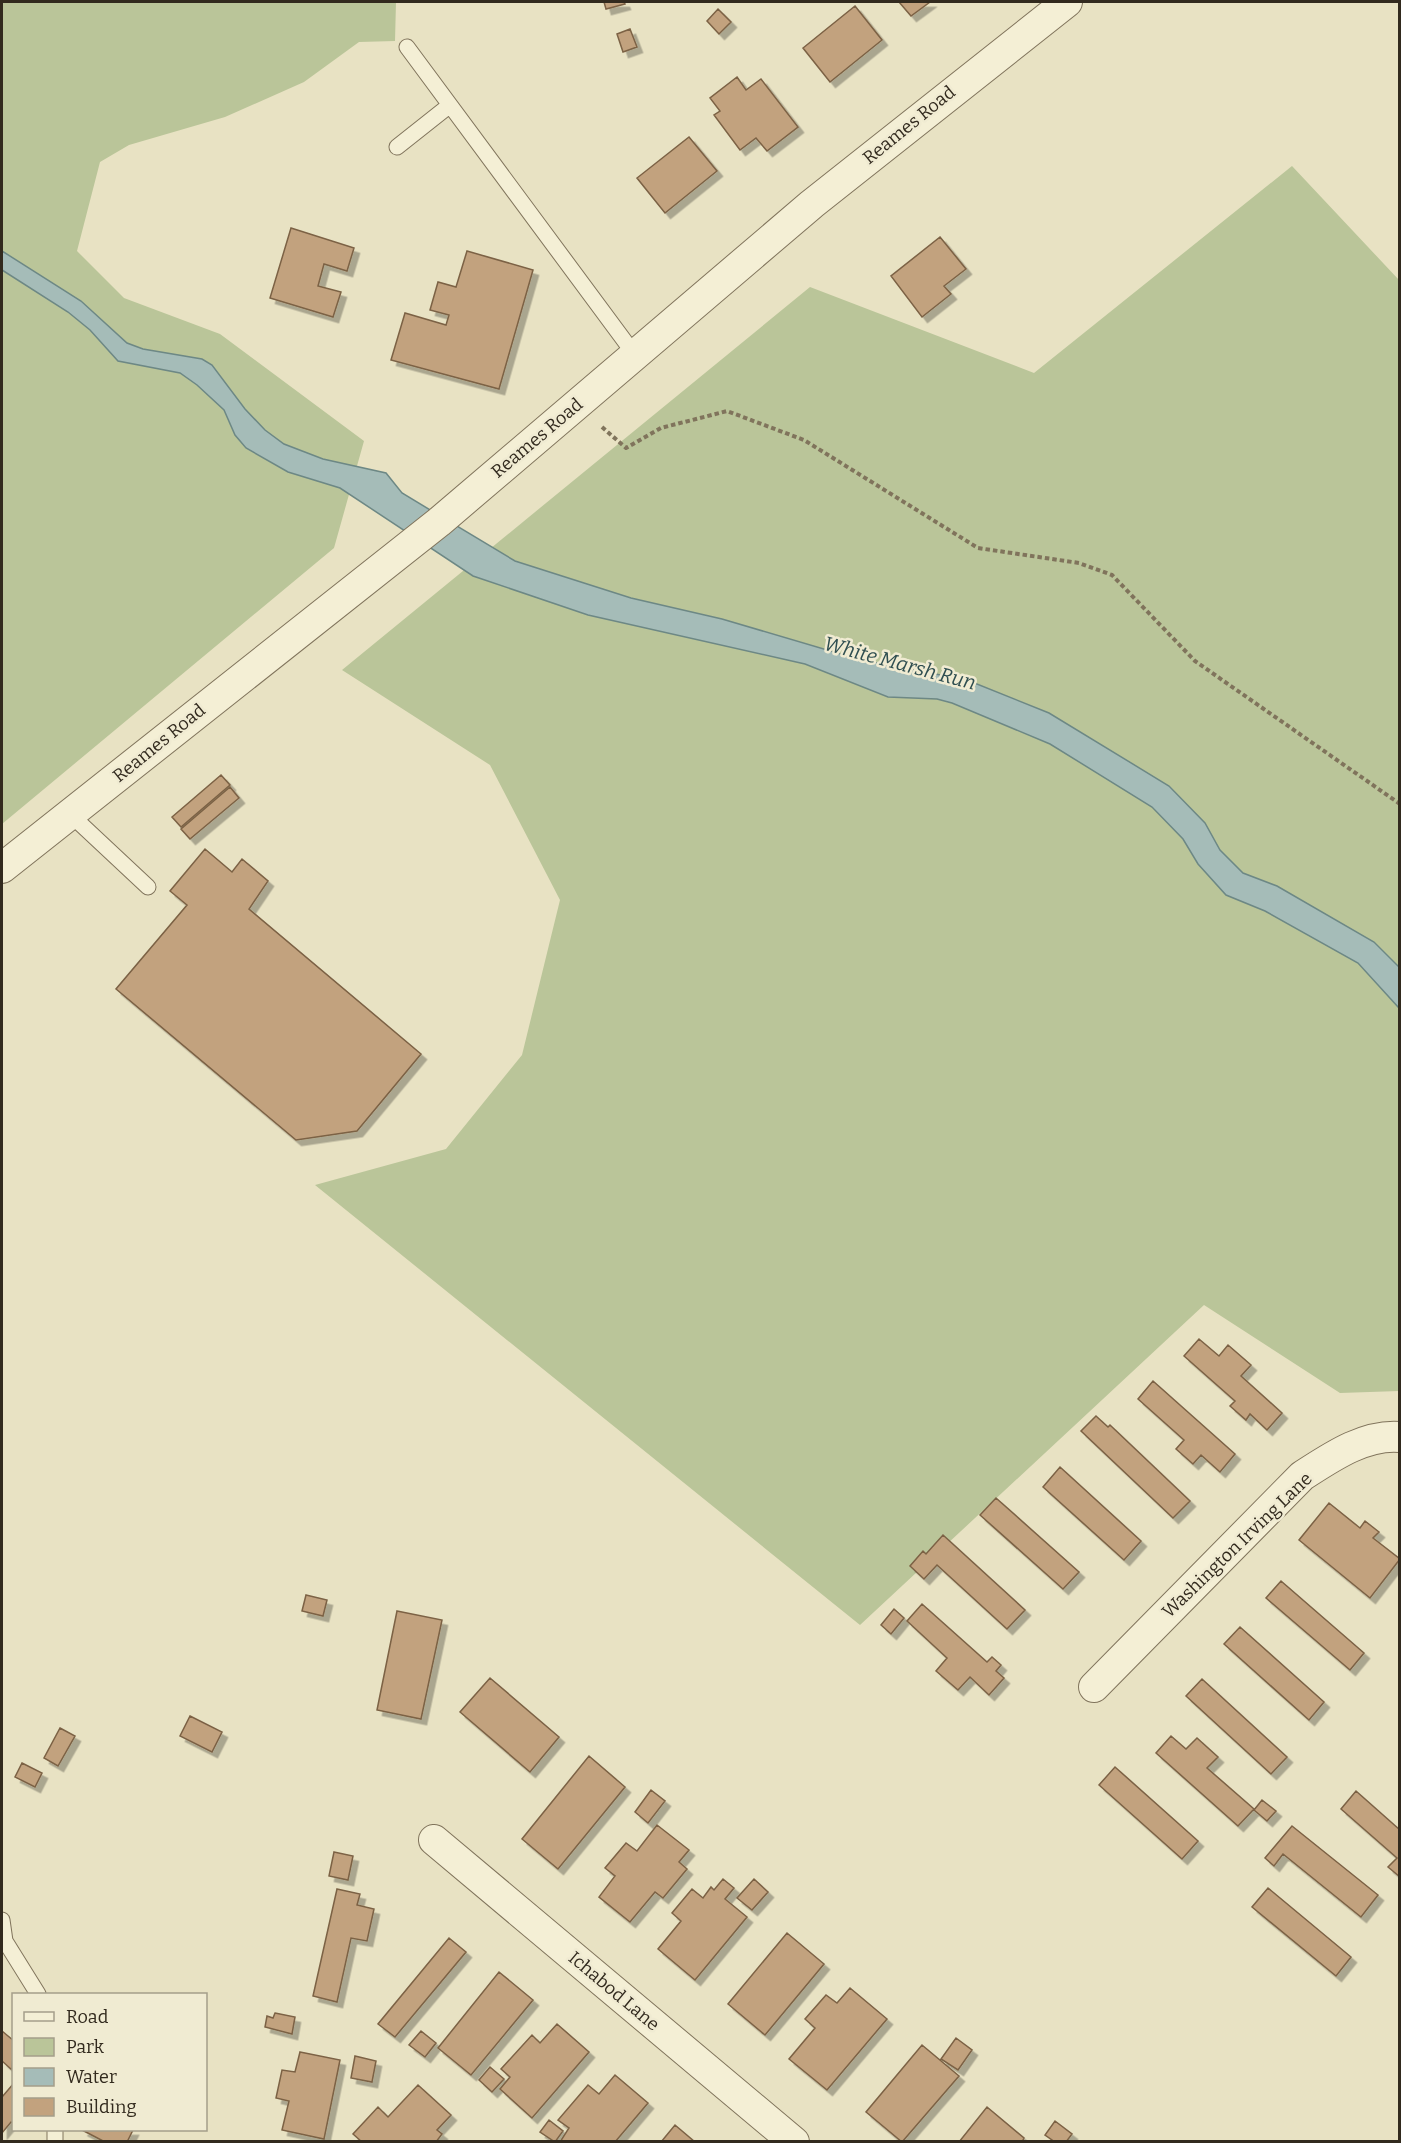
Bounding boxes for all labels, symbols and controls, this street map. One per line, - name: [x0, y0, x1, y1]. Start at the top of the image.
- street label: Reames Road: [858, 81, 960, 169]
- street label: Reames Road: [487, 393, 587, 483]
- water label: White Marsh Run: [821, 631, 979, 695]
- street label: Reames Road: [108, 699, 210, 787]
- street label: Washington Irving Lane: [1157, 1468, 1317, 1622]
- street label: Ichabod Lane: [564, 1947, 664, 2035]
- legend: [12, 1993, 207, 2131]
- text: Road: [66, 2006, 109, 2028]
- text: Park: [66, 2036, 105, 2058]
- text: Water: [66, 2066, 117, 2088]
- text: Building: [66, 2096, 137, 2118]

